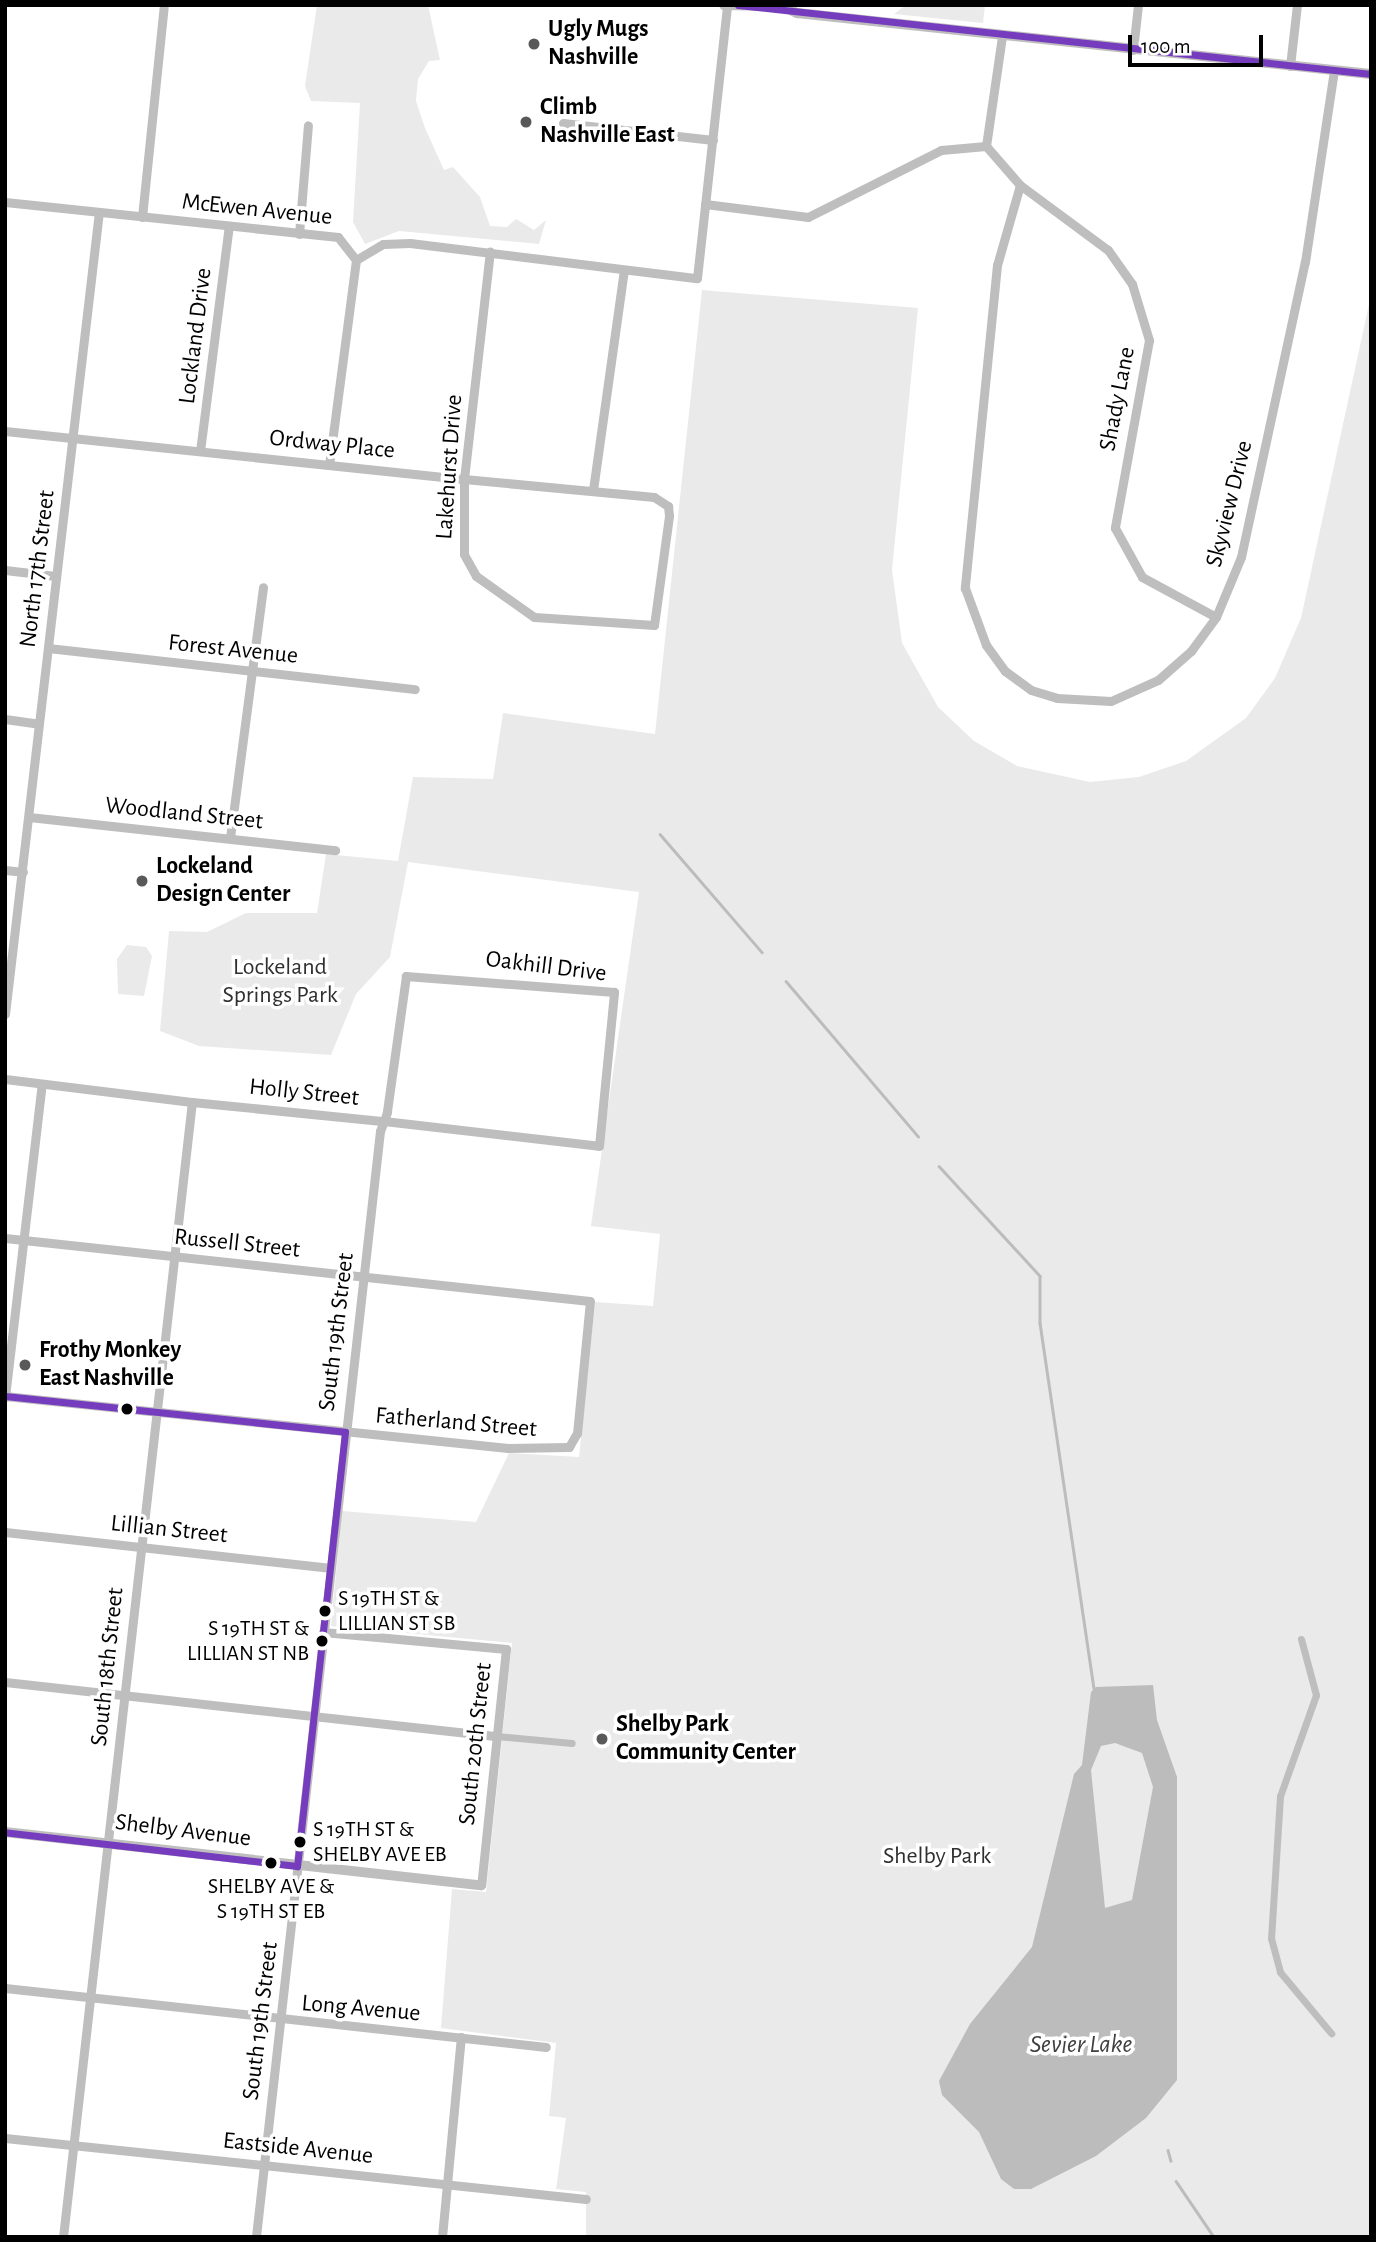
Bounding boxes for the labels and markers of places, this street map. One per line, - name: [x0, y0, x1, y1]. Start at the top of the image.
- place label: Ugly Mugs Nashville: [548, 16, 648, 72]
- marker: Ugly Mugs Nashville: [526, 36, 542, 52]
- place label: Climb Nashville East: [540, 94, 675, 150]
- marker: Climb Nashville East: [518, 114, 534, 130]
- place label: Lockeland Design Center: [156, 853, 290, 909]
- marker: Lockeland Design Center: [134, 873, 150, 889]
- place label: Frothy Monkey East Nashville: [39, 1337, 181, 1393]
- marker: Frothy Monkey East Nashville: [17, 1357, 33, 1373]
- unlabelled marker: [120, 1402, 134, 1416]
- place label: S 19TH ST & LILLIAN ST SB: [338, 1585, 455, 1636]
- marker: S 19TH ST & LILLIAN ST SB: [318, 1604, 332, 1618]
- place label: S 19TH ST & LILLIAN ST NB: [187, 1615, 309, 1666]
- marker: S 19TH ST & LILLIAN ST NB: [315, 1634, 329, 1648]
- place label: Shelby Park Community Center: [616, 1711, 796, 1767]
- marker: Shelby Park Community Center: [594, 1731, 610, 1747]
- place label: S 19TH ST & SHELBY AVE EB: [313, 1816, 447, 1868]
- marker: S 19TH ST & SHELBY AVE EB: [293, 1835, 307, 1849]
- marker: SHELBY AVE & S 19TH ST EB: [264, 1856, 278, 1870]
- place label: SHELBY AVE & S 19TH ST EB: [208, 1873, 334, 1924]

